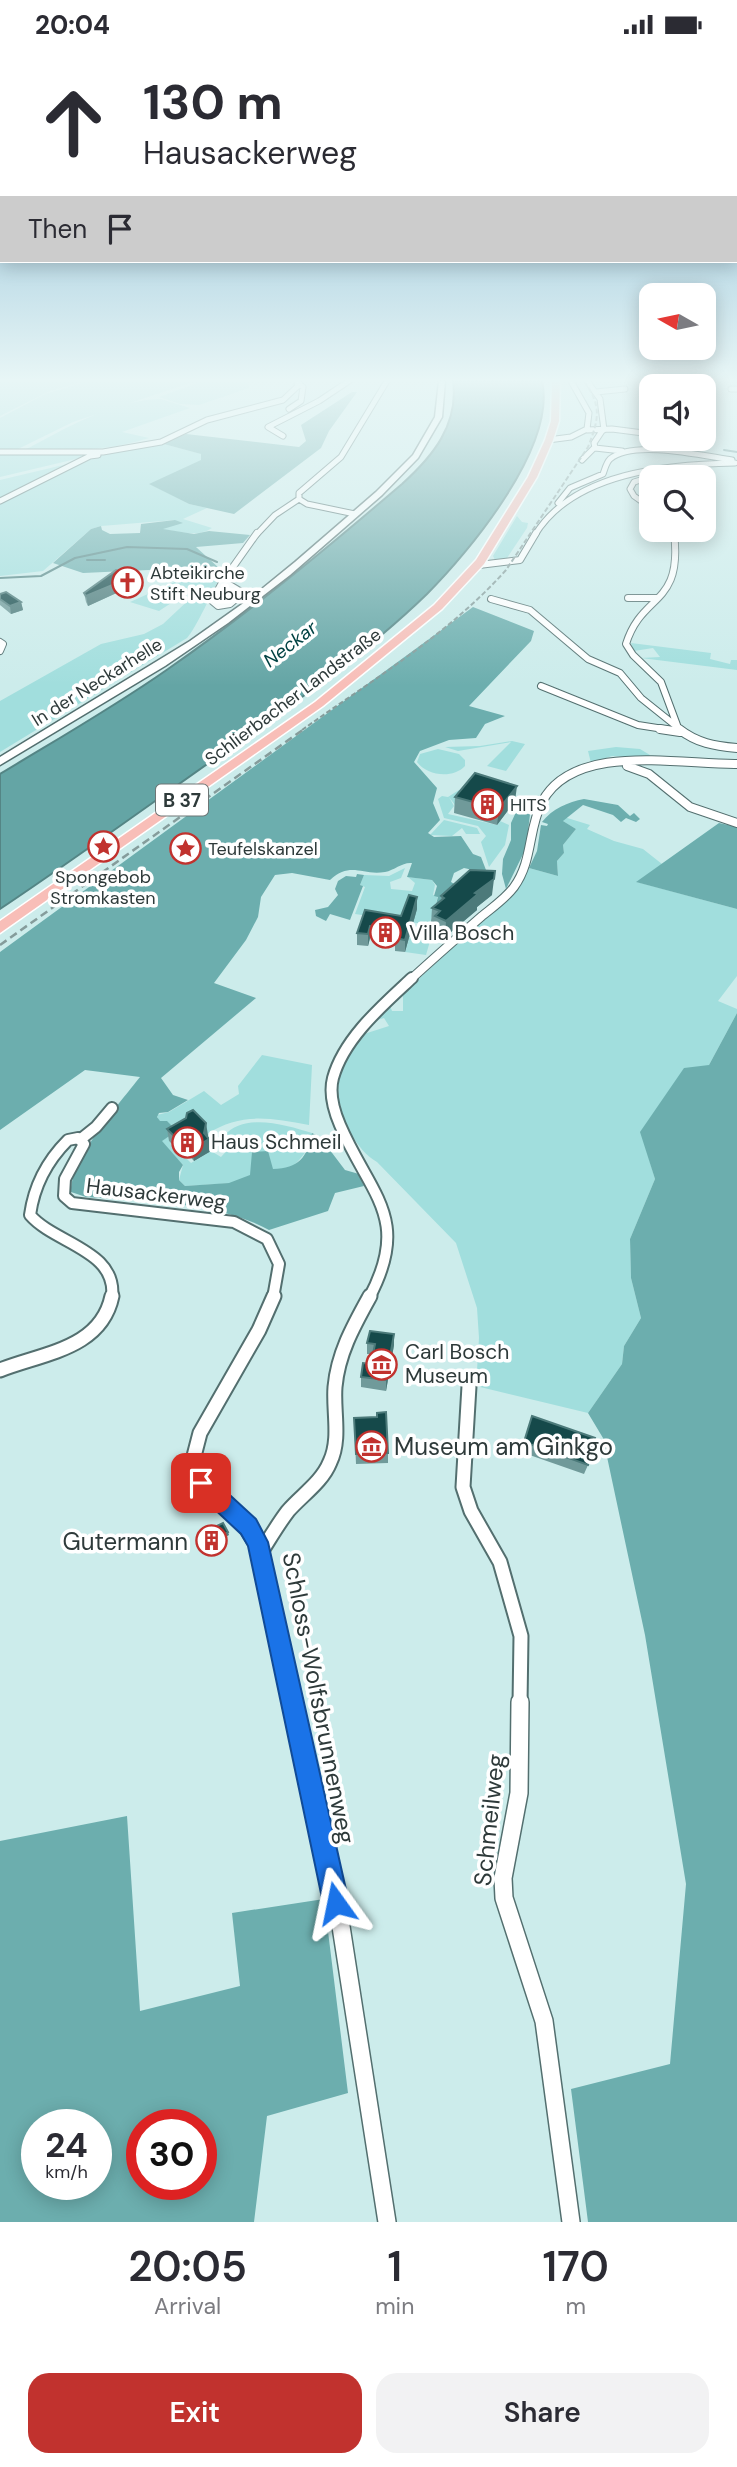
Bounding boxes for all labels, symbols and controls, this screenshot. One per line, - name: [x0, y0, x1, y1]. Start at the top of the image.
- text: 20:04: [35, 8, 110, 42]
- text: 130 m: [143, 70, 283, 134]
- icon: ahead: [28, 77, 119, 168]
- text: Hausackerweg: [143, 132, 357, 174]
- icon: arrive: [101, 210, 139, 248]
- text: Then: [28, 212, 87, 246]
- north arrow: [639, 283, 716, 361]
- map controls: [639, 283, 716, 542]
- button: sound: [639, 374, 716, 451]
- button: search: [639, 465, 716, 542]
- place label: Abteikirche Stift Neuburg: [150, 561, 261, 606]
- church icon: Abteikirche Stift Neuburg: [110, 566, 144, 600]
- water label: Neckar: [258, 615, 323, 673]
- street label: Schlierbacher Landstraße: [200, 623, 386, 771]
- street label: In der Neckarhelle: [27, 632, 167, 732]
- road number: B 37: [156, 785, 208, 815]
- building icon: HITS: [470, 788, 504, 822]
- place label: HITS: [510, 793, 547, 817]
- place icon: Spongebob Stromkasten: [86, 830, 120, 864]
- place icon: Teufelskanzel: [168, 832, 202, 866]
- place label: Teufelskanzel: [208, 837, 318, 861]
- place label: Spongebob Stromkasten: [50, 865, 156, 910]
- building icon: Villa Bosch: [369, 916, 403, 950]
- place label: Villa Bosch: [409, 919, 514, 947]
- building icon: Haus Schmeil: [171, 1125, 205, 1159]
- place label: Haus Schmeil: [211, 1128, 342, 1156]
- street label: Hausackerweg: [85, 1172, 228, 1216]
- place label: Carl Bosch Museum: [405, 1338, 509, 1390]
- museum icon: Carl Bosch Museum: [365, 1347, 399, 1381]
- museum icon: Museum am Ginkgo: [354, 1429, 388, 1463]
- place label: Museum am Ginkgo: [394, 1431, 613, 1462]
- pin: [171, 1453, 231, 1513]
- icon: arrive: [182, 1464, 220, 1502]
- building icon: Gutermann: [194, 1524, 228, 1558]
- place label: Gutermann: [62, 1526, 188, 1557]
- street label: Schloss-Wolfsbrunnenweg: [276, 1550, 362, 1846]
- street label: Schmeilweg: [467, 1753, 511, 1887]
- position arrow: [299, 1866, 373, 1940]
- speed limit sign: 30: [126, 2109, 217, 2200]
- text: 24: [45, 2122, 88, 2168]
- text: km/h: [45, 2160, 88, 2184]
- text: 20:05: [128, 2239, 247, 2294]
- text: 1: [387, 2239, 402, 2294]
- text: 170: [543, 2239, 609, 2294]
- text: Arrival: [154, 2291, 221, 2321]
- text: min: [375, 2291, 414, 2321]
- text: m: [565, 2291, 586, 2321]
- button: Exit: [28, 2373, 362, 2453]
- button: Share: [376, 2373, 709, 2453]

